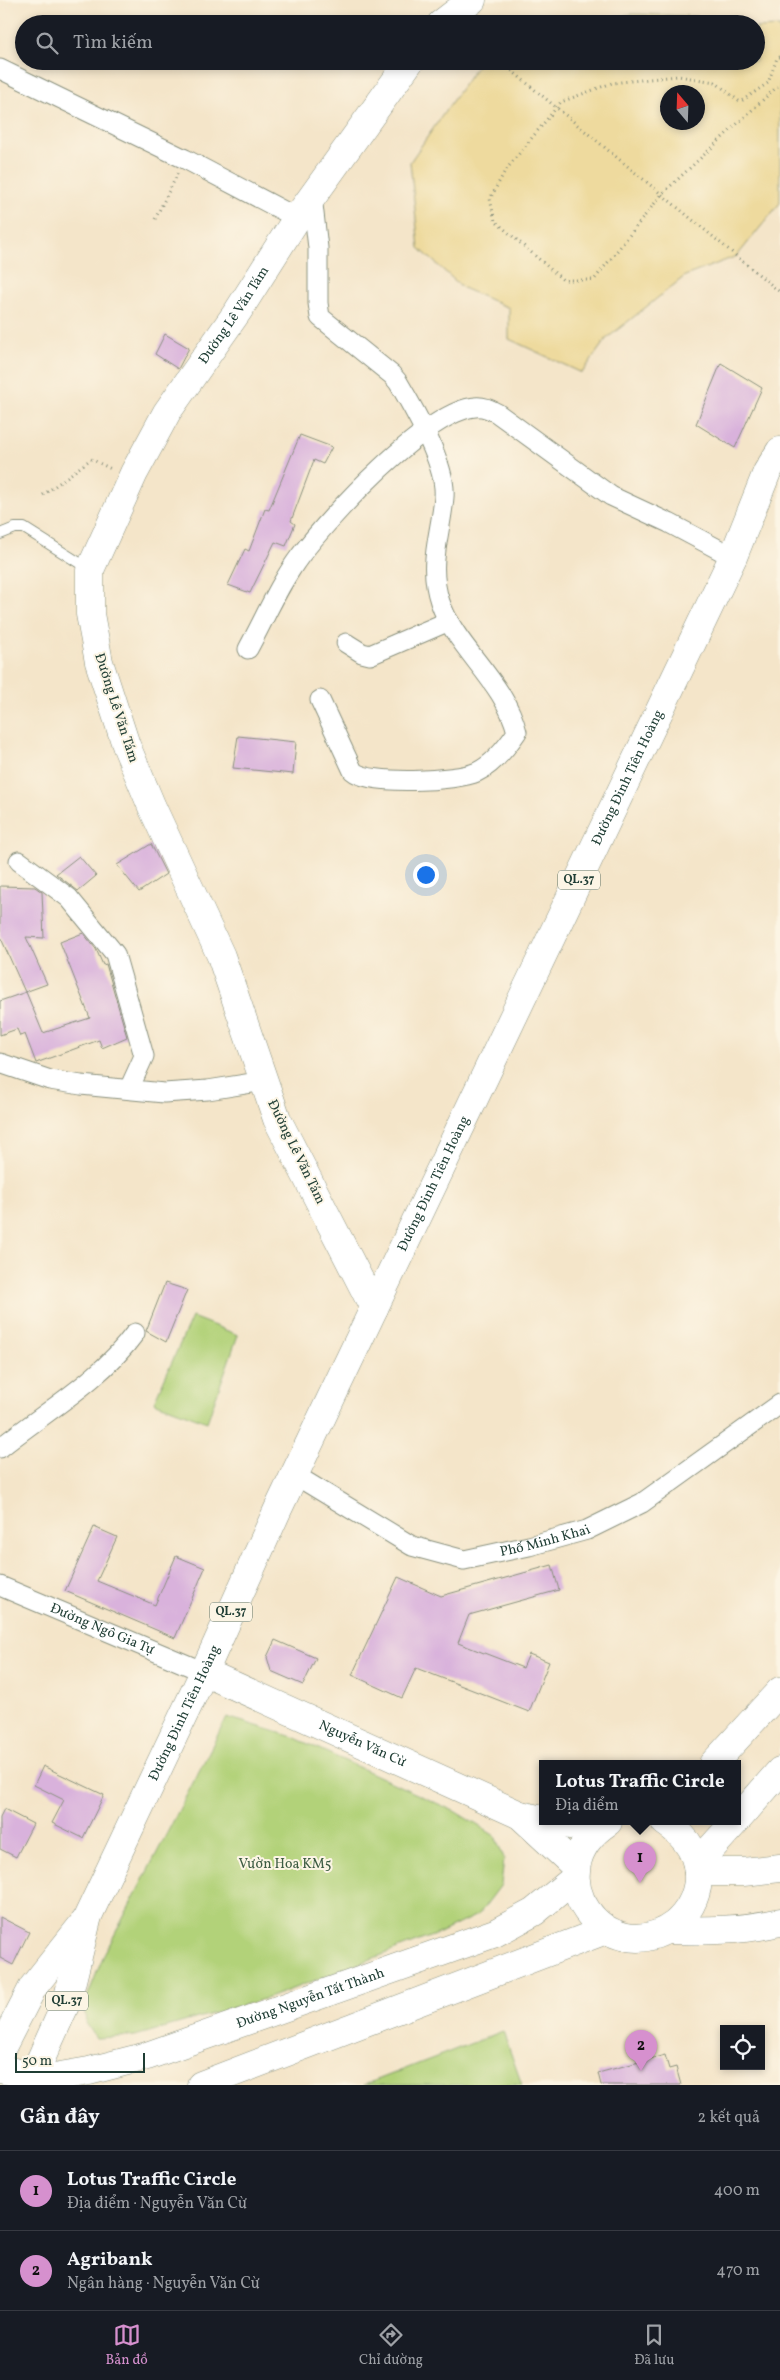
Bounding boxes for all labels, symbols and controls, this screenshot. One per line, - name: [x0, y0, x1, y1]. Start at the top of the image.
- search box: [15, 15, 765, 70]
- icon: search: [33, 29, 61, 57]
- text: Tìm kiếm: [73, 30, 153, 56]
- north arrow: [660, 85, 705, 130]
- street label: Đường Lê Văn Tám: [194, 262, 274, 368]
- street label: Đường Lê Văn Tám: [89, 651, 143, 765]
- street label: Đường Đinh Tiên Hoàng: [587, 707, 668, 849]
- your location: [413, 862, 439, 888]
- road number: QL.37: [558, 870, 600, 890]
- street label: Đường Lê Văn Tám: [262, 1097, 330, 1207]
- street label: Đường Đinh Tiên Hoàng: [393, 1113, 474, 1255]
- street label: Phố Minh Khai: [498, 1520, 594, 1562]
- street label: Đường Ngô Gia Tự: [47, 1599, 158, 1660]
- road number: QL.37: [210, 1602, 252, 1621]
- street label: Đường Đinh Tiên Hoàng: [144, 1642, 224, 1784]
- street label: Nguyễn Văn Cừ: [316, 1716, 409, 1772]
- popup: [539, 1760, 741, 1825]
- text: Lotus Traffic Circle: [555, 1769, 725, 1795]
- text: Địa điểm: [555, 1795, 619, 1817]
- pin: 1: [624, 1842, 656, 1883]
- park label: Vườn Hoa KM5: [238, 1855, 332, 1874]
- street label: Đường Nguyễn Tất Thành: [234, 1963, 387, 2033]
- road number: QL.37: [46, 1992, 88, 2010]
- map controls: [720, 2025, 765, 2070]
- button: locate: [720, 2025, 765, 2070]
- pin: 2: [625, 2030, 657, 2071]
- scale bar: [15, 2050, 145, 2073]
- text: 50 m: [22, 2052, 52, 2071]
- text: Gần đây: [20, 2103, 100, 2132]
- text: 2 kết quả: [698, 2107, 760, 2129]
- text: Lotus Traffic Circle: [67, 2167, 236, 2193]
- text: 1: [33, 2180, 39, 2202]
- text: 400 m: [714, 2180, 760, 2202]
- text: Địa điểm · Nguyễn Văn Cừ: [67, 2193, 247, 2215]
- text: Agribank: [67, 2247, 152, 2273]
- text: 2: [32, 2260, 40, 2282]
- text: 470 m: [716, 2260, 760, 2282]
- text: Ngân hàng · Nguyễn Văn Cừ: [67, 2273, 260, 2295]
- tab: Bản đồ: [106, 2321, 148, 2370]
- tab: Chỉ đường: [359, 2321, 423, 2370]
- tab: Đã lưu: [634, 2321, 674, 2370]

